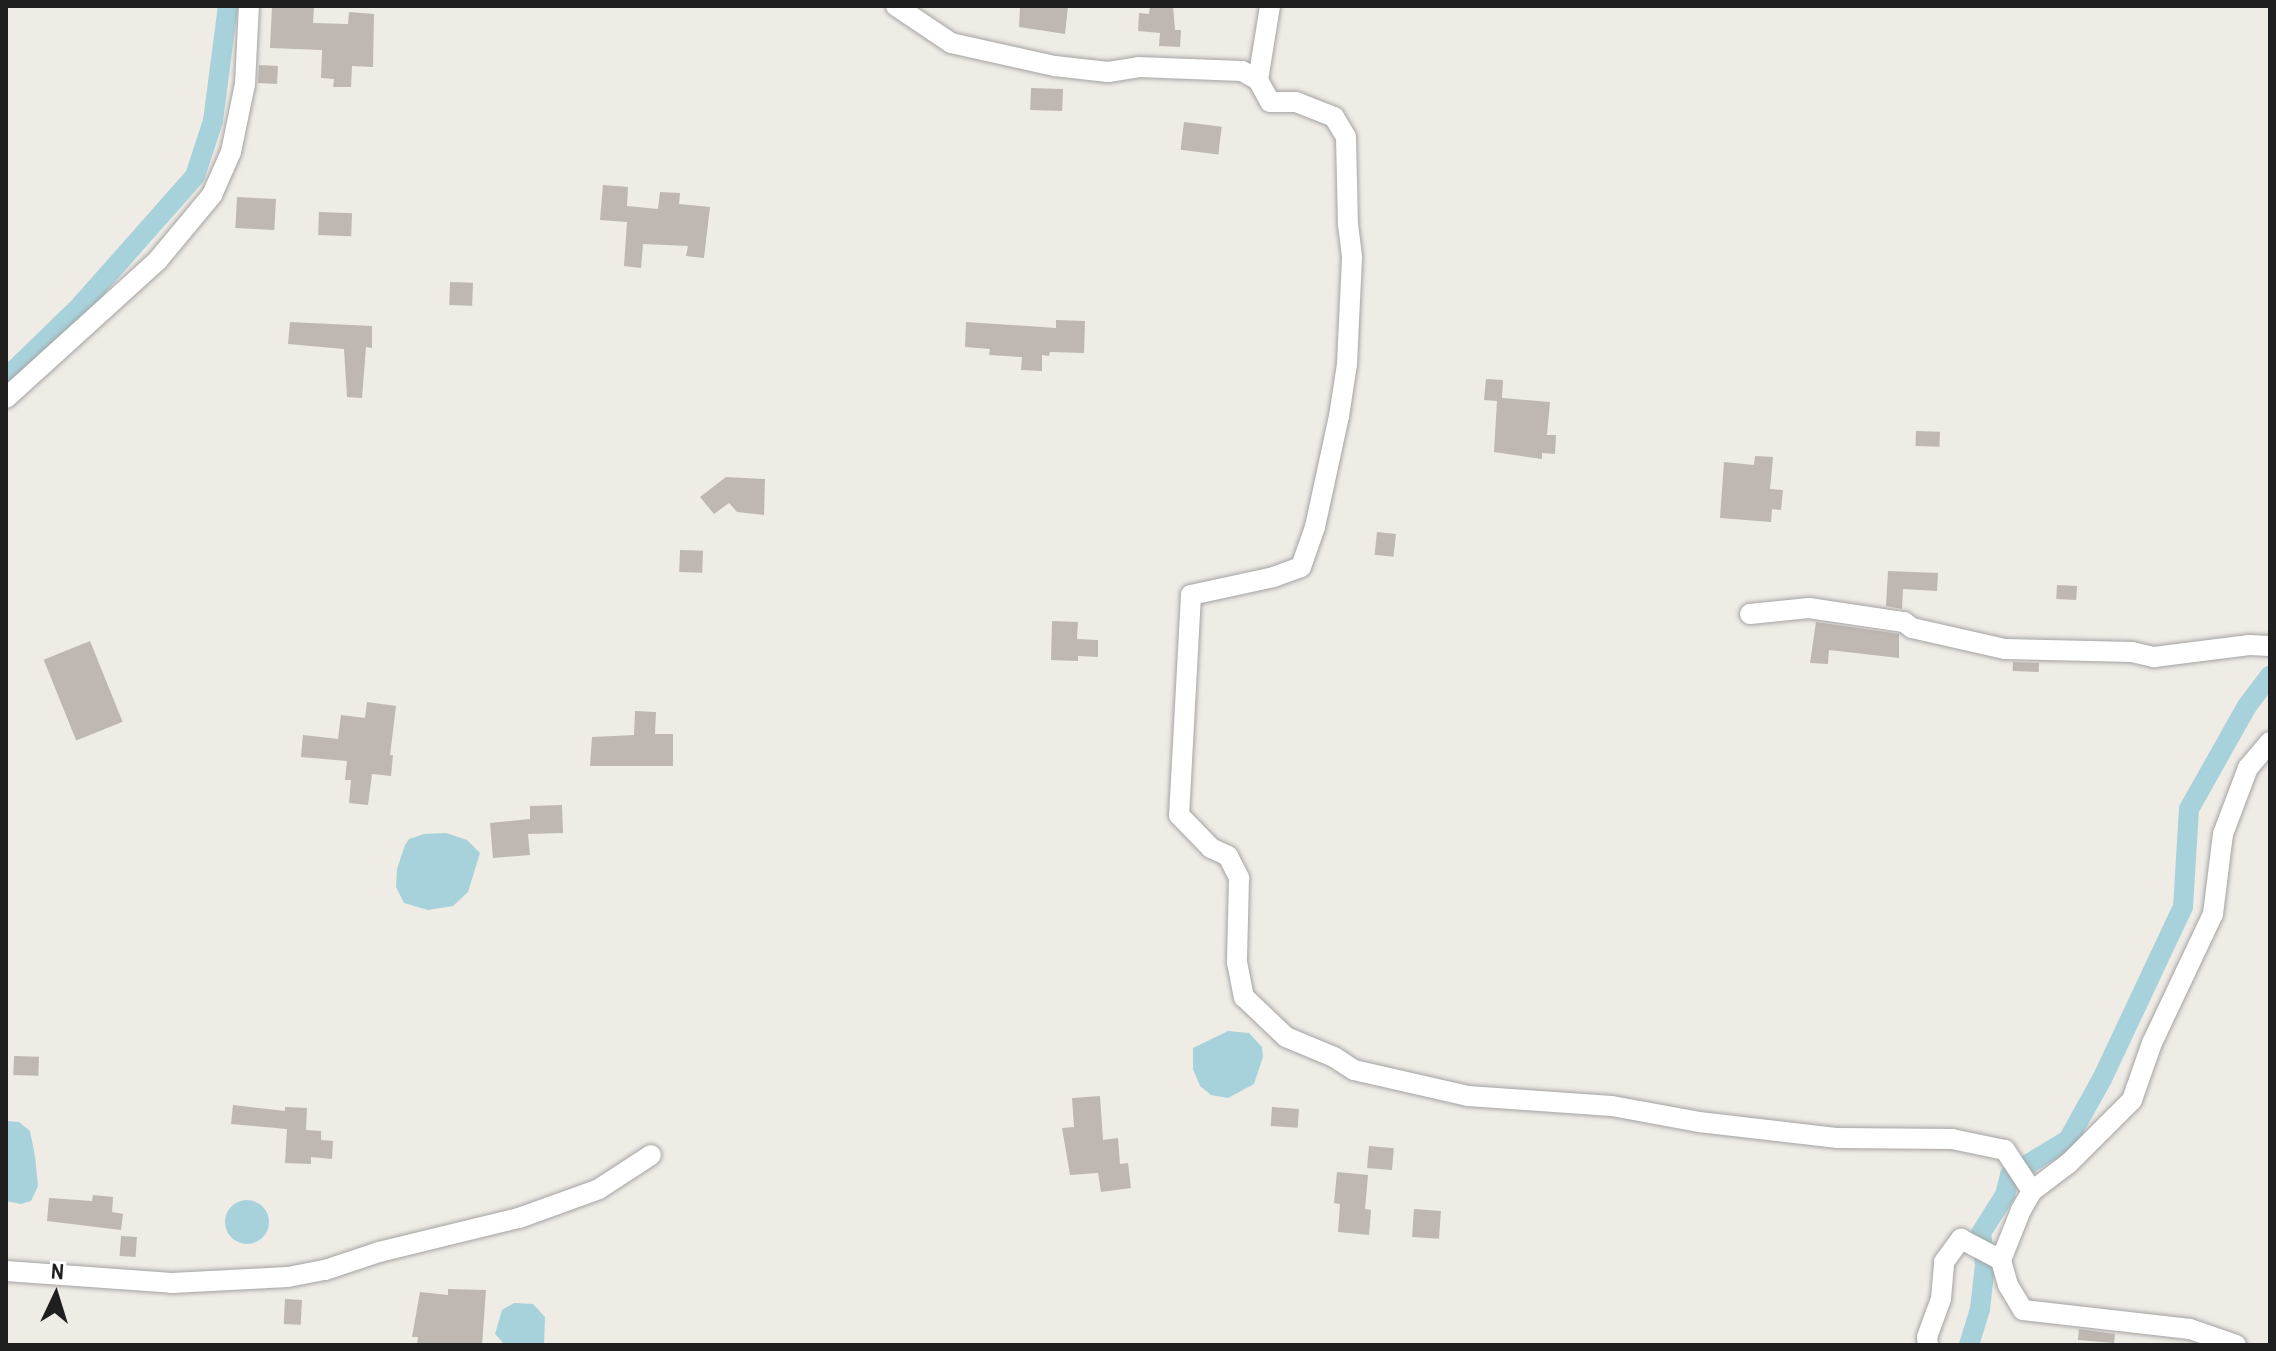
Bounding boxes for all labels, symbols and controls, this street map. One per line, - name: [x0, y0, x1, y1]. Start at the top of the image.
- north arrow: [16, 1255, 96, 1335]
- text: N: [50, 1256, 65, 1286]

